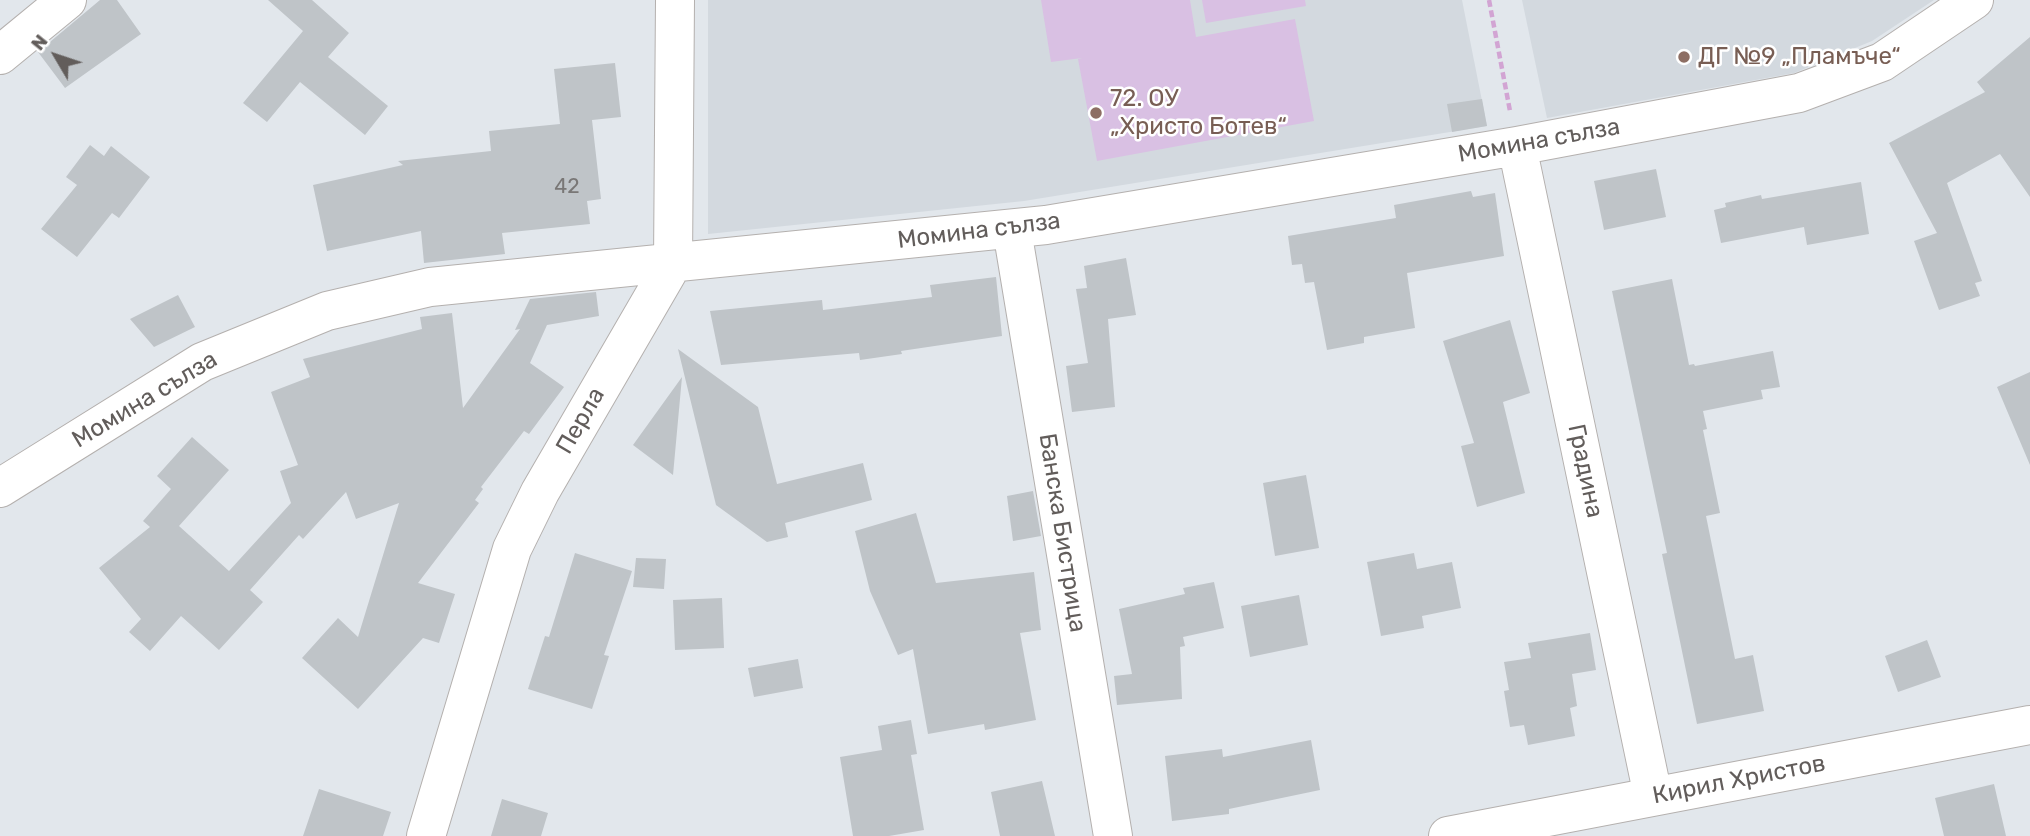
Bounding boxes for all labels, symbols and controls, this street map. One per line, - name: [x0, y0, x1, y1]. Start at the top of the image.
- north arrow: [21, 21, 91, 91]
- text: N: [26, 30, 53, 55]
- place label: ДГ №9 „Пламъче“: [1698, 43, 1901, 71]
- marker: ДГ №9 „Пламъче“: [1676, 49, 1692, 65]
- place label: 72. ОУ „Христо Ботев“: [1110, 85, 1287, 141]
- marker: 72. ОУ „Христо Ботев“: [1088, 105, 1104, 121]
- street label: Момина сълза: [1456, 113, 1622, 169]
- house number: 42: [554, 174, 580, 200]
- street label: Момина сълза: [896, 207, 1062, 255]
- street label: Момина сълза: [67, 345, 223, 455]
- street label: Перла: [551, 383, 611, 459]
- street label: Градина: [1561, 422, 1609, 520]
- street label: Банска Бистрица: [1032, 431, 1092, 635]
- street label: Кирил Христов: [1650, 749, 1828, 811]

